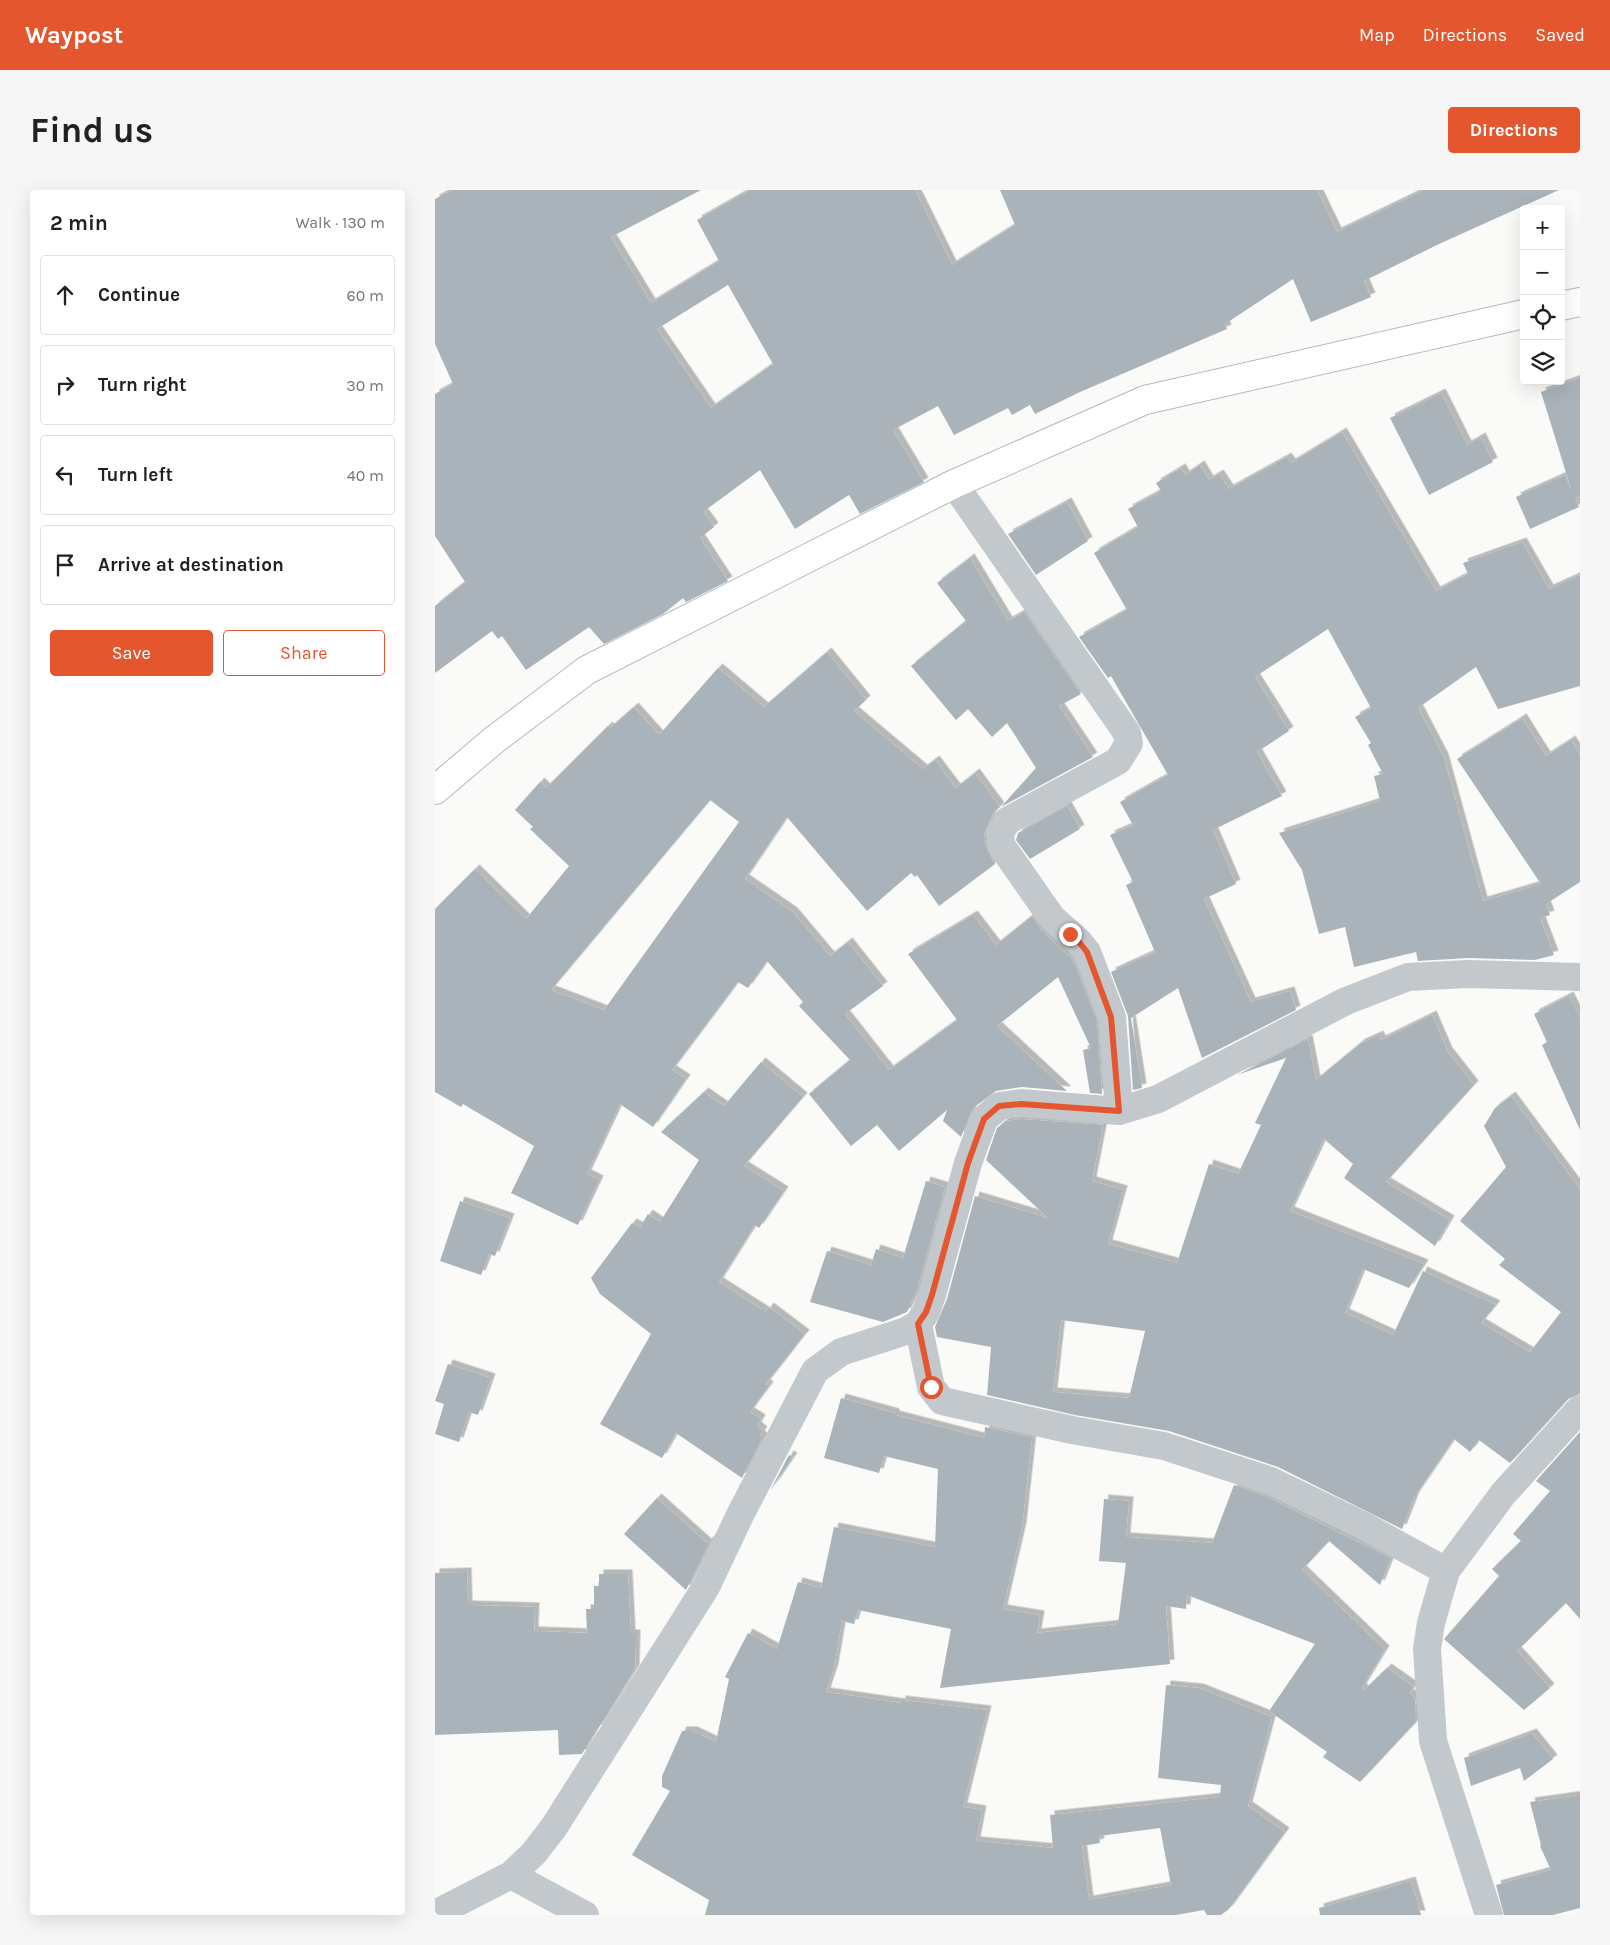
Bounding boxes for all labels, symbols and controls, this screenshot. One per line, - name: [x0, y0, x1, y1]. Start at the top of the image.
- text: Waypost: [25, 21, 123, 49]
- text: Map: [1359, 24, 1395, 46]
- text: Directions: [1423, 24, 1507, 46]
- text: Saved: [1535, 24, 1585, 46]
- button: Directions: [1448, 107, 1580, 153]
- text: Find us: [30, 110, 153, 151]
- map controls: [1520, 205, 1565, 385]
- button: +: [1520, 205, 1565, 250]
- text: 2 min: [50, 211, 108, 235]
- text: Walk · 130 m: [295, 213, 385, 232]
- button: −: [1520, 250, 1565, 295]
- icon: ahead: [51, 281, 79, 309]
- text: Continue: [98, 284, 180, 306]
- text: 60 m: [347, 286, 384, 305]
- button: locate: [1520, 295, 1565, 340]
- button: layers: [1520, 340, 1565, 385]
- icon: right: [51, 371, 79, 399]
- text: Turn right: [98, 374, 187, 396]
- text: 30 m: [346, 376, 384, 395]
- icon: left: [51, 461, 79, 489]
- text: Turn left: [98, 464, 173, 486]
- text: 40 m: [347, 466, 384, 485]
- icon: arrive: [51, 551, 79, 579]
- text: Arrive at destination: [98, 554, 284, 576]
- button: Save: [50, 630, 213, 676]
- button: Share: [223, 630, 385, 676]
- route end: [1059, 923, 1082, 946]
- route start: [920, 1376, 943, 1399]

